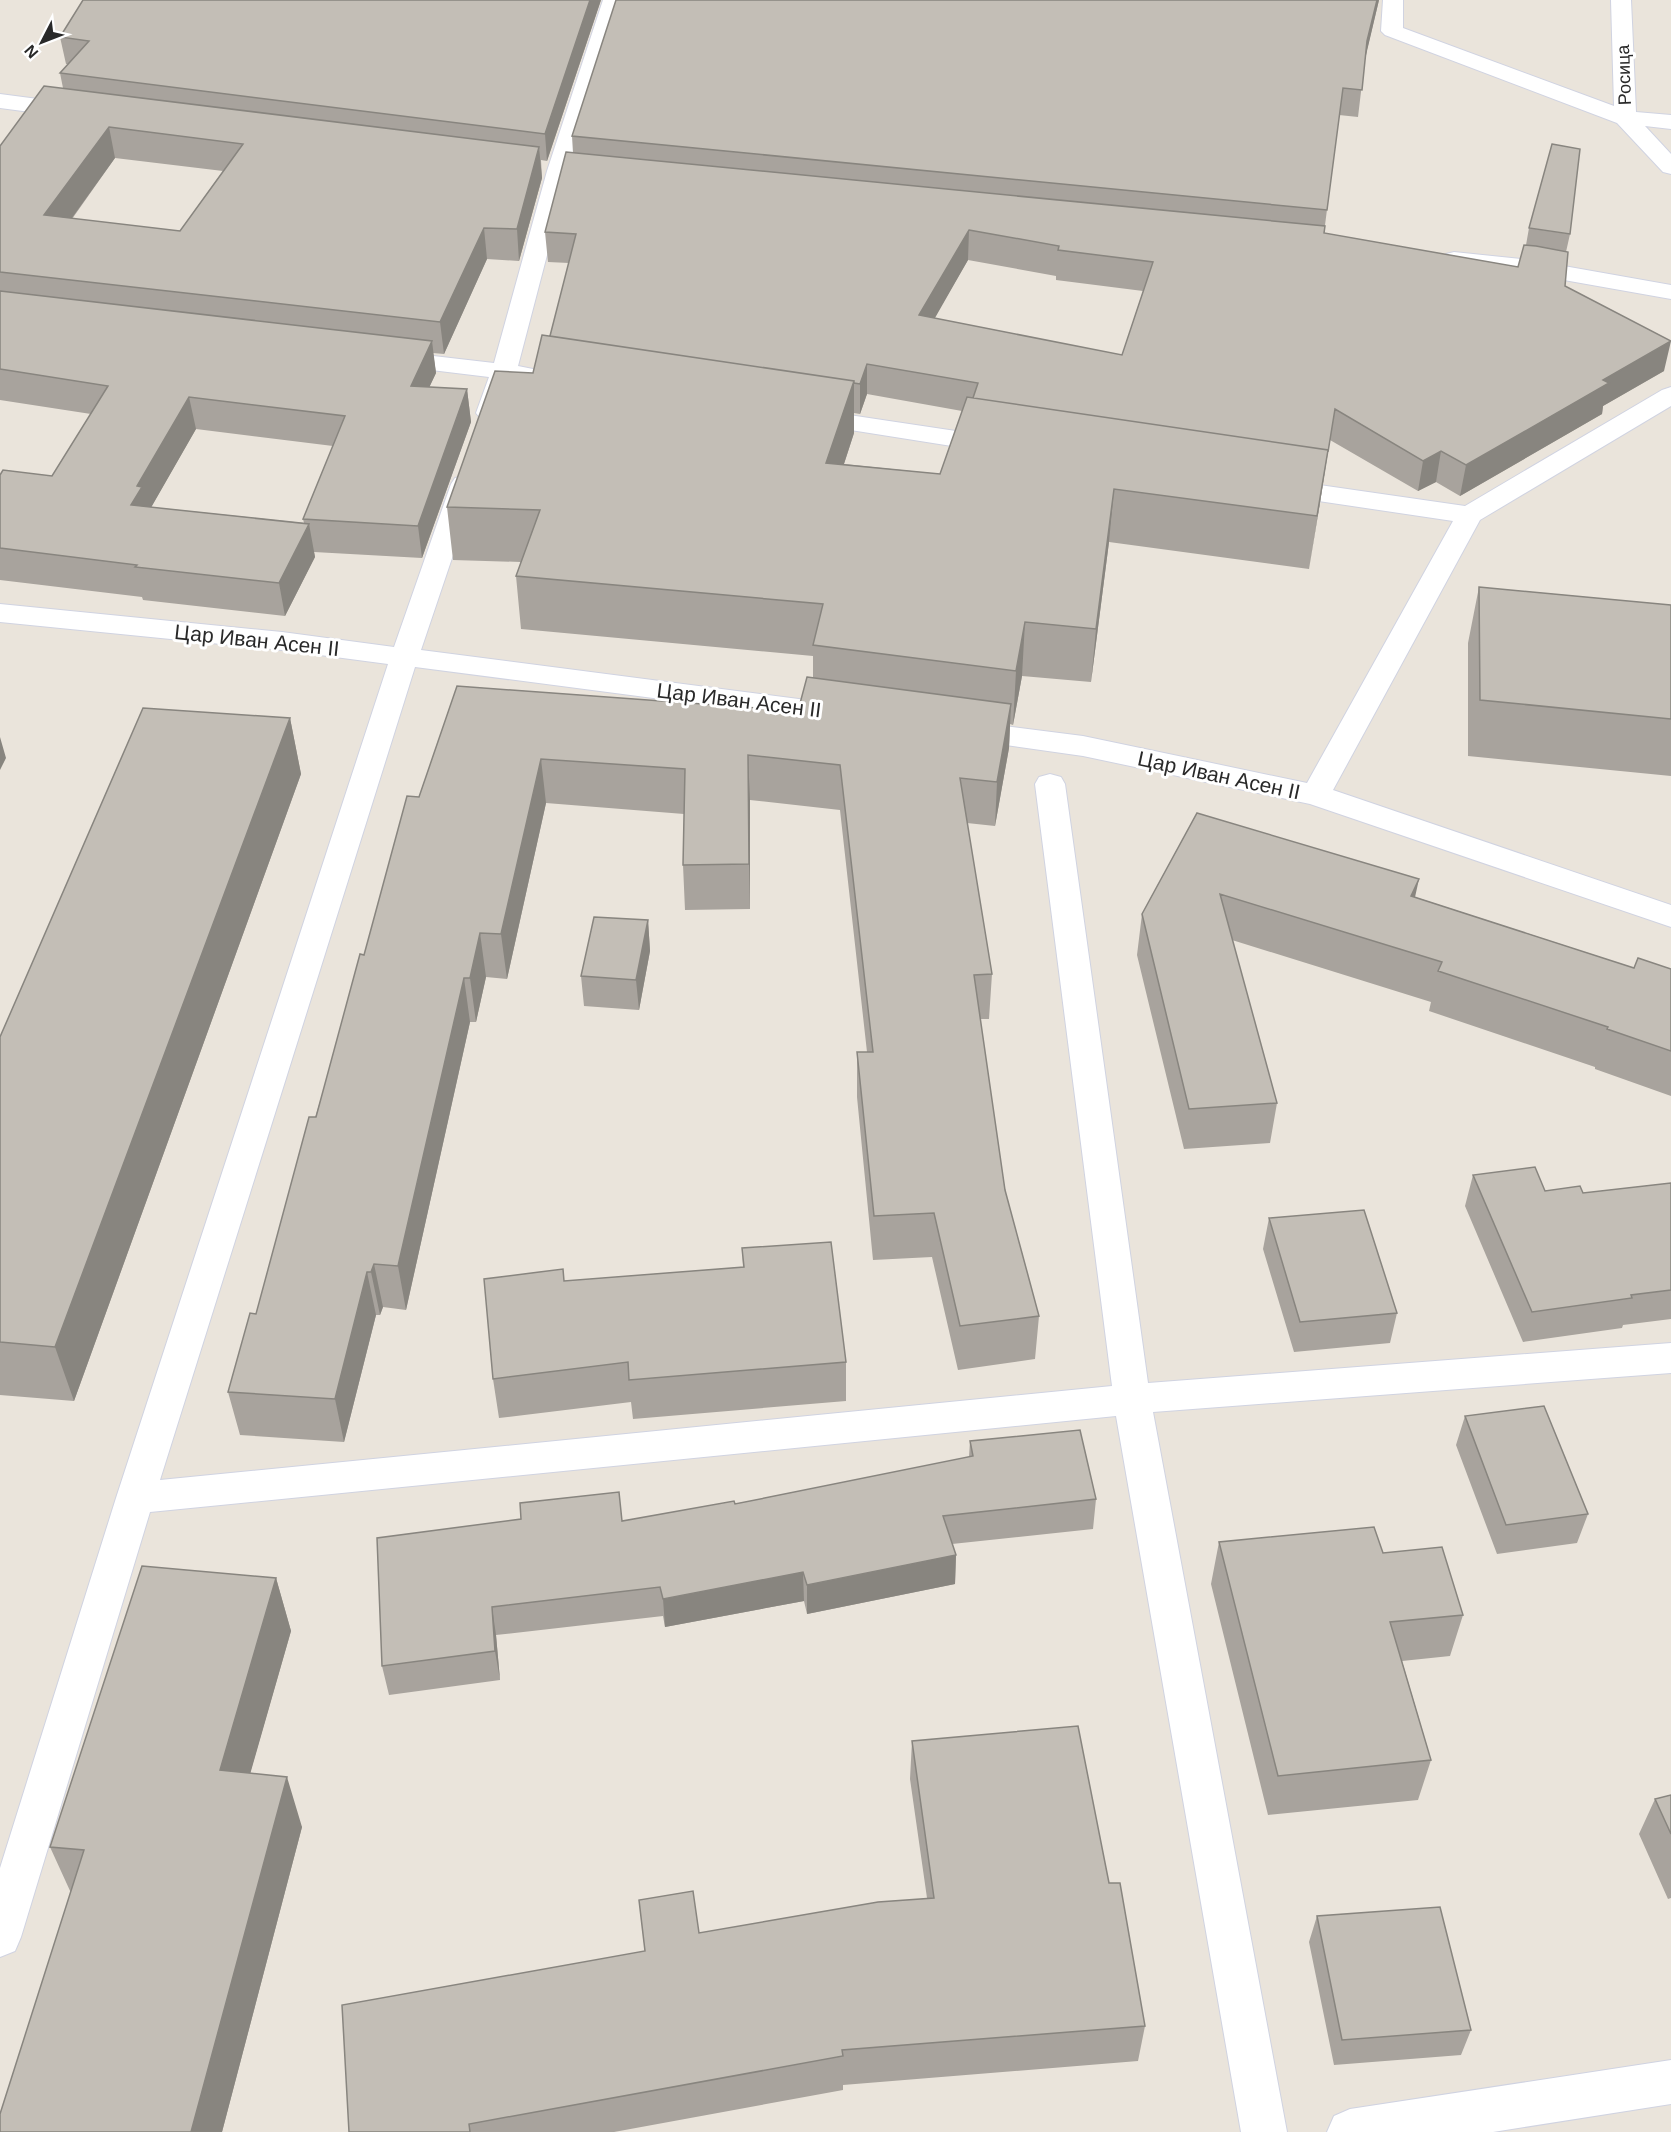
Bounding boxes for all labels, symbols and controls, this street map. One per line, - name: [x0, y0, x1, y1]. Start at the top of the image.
- north arrow: [12, 12, 72, 72]
- text: N: [21, 42, 41, 62]
- street label: Росица: [1613, 43, 1635, 106]
- street label: Цар Иван Асен II: [173, 620, 341, 660]
- street label: Цар Иван Асен II: [655, 678, 823, 722]
- street label: Цар Иван Асен II: [1136, 747, 1302, 803]

